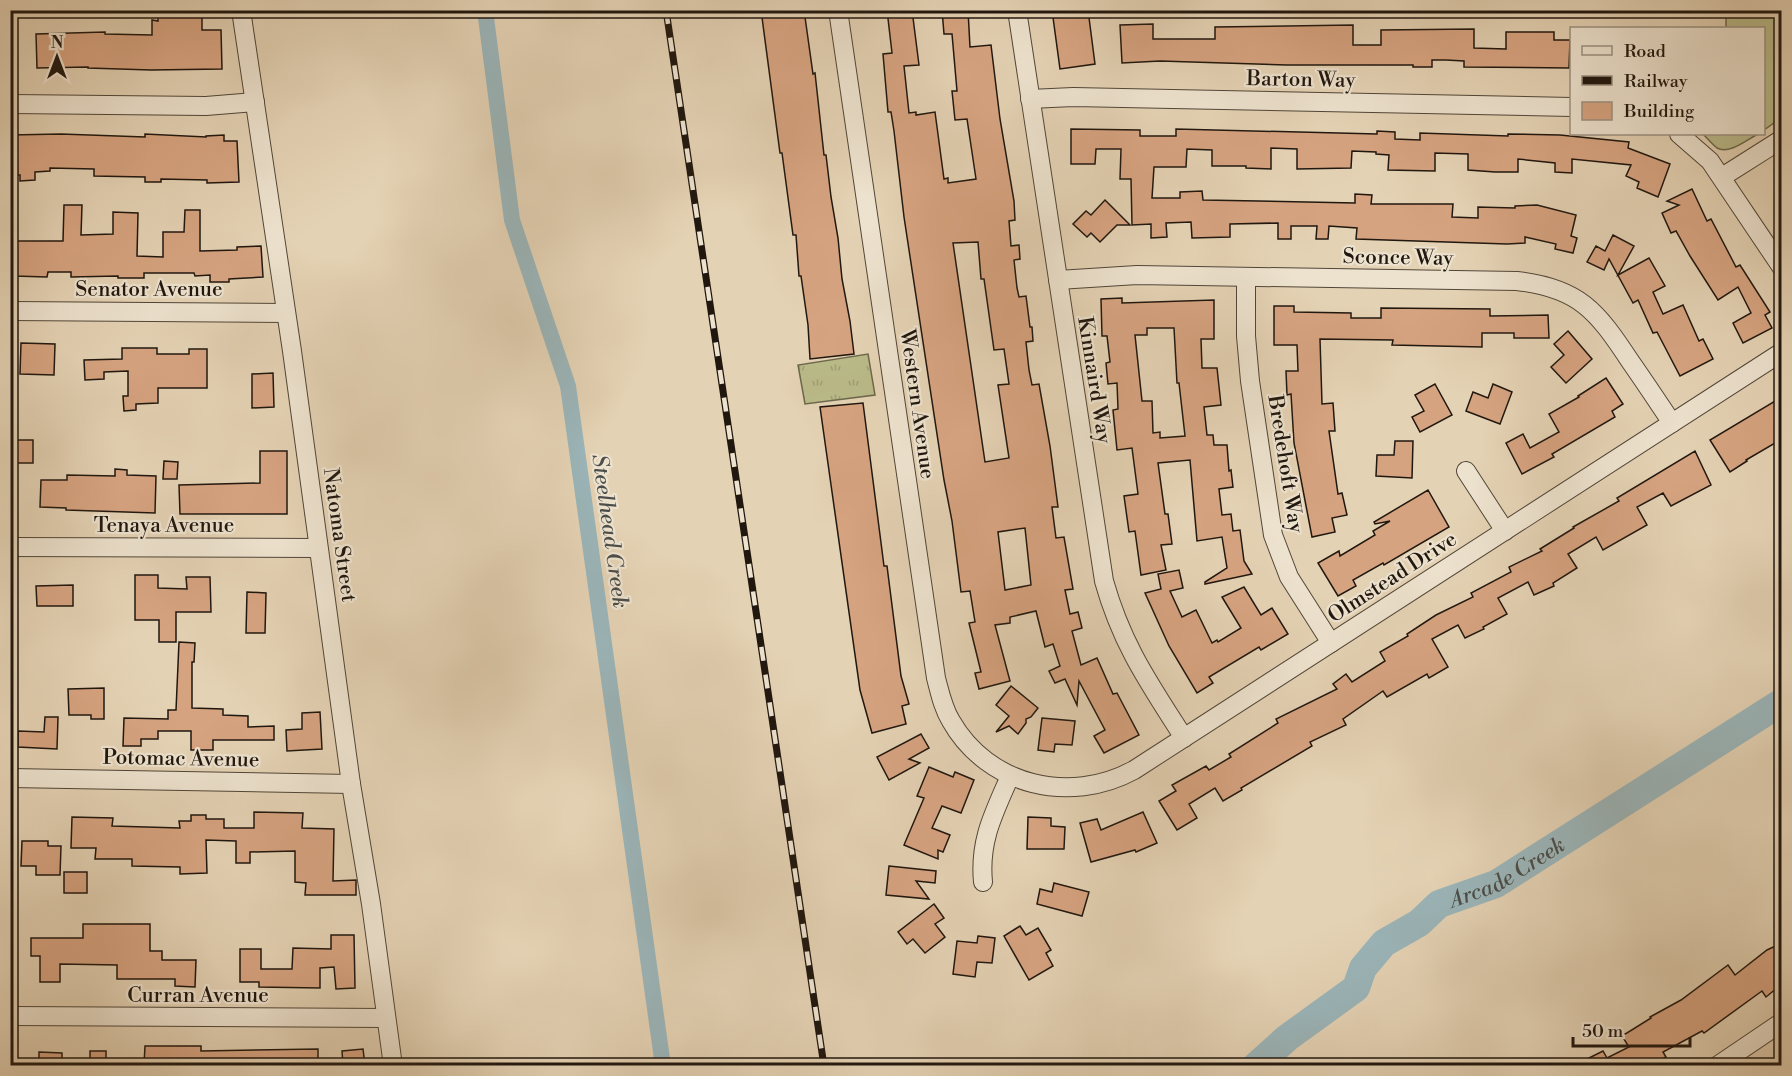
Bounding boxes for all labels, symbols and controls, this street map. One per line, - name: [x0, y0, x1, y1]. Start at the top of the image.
- north arrow: [27, 27, 87, 87]
- legend: [1570, 27, 1765, 135]
- text: N: [51, 33, 64, 53]
- text: Road: [1624, 40, 1667, 63]
- street label: Barton Way: [1245, 66, 1357, 94]
- text: Railway: [1624, 70, 1688, 93]
- text: Building: [1623, 100, 1695, 123]
- street label: Sconce Way: [1342, 244, 1454, 272]
- street label: Senator Avenue: [75, 277, 223, 303]
- street label: Kinnaird Way: [1071, 315, 1117, 446]
- street label: Western Avenue: [893, 327, 940, 481]
- street label: Bredehoft Way: [1261, 392, 1309, 536]
- water label: Steelhead Creek: [585, 453, 634, 610]
- street label: Natoma Street: [317, 466, 361, 604]
- street label: Tenaya Avenue: [94, 513, 234, 539]
- street label: Olmstead Drive: [1323, 526, 1462, 629]
- street label: Potomac Avenue: [102, 745, 260, 773]
- water label: Arcade Creek: [1444, 832, 1570, 915]
- street label: Curran Avenue: [127, 983, 269, 1009]
- scale bar: [1573, 1010, 1690, 1048]
- text: 50 m: [1582, 1020, 1624, 1043]

